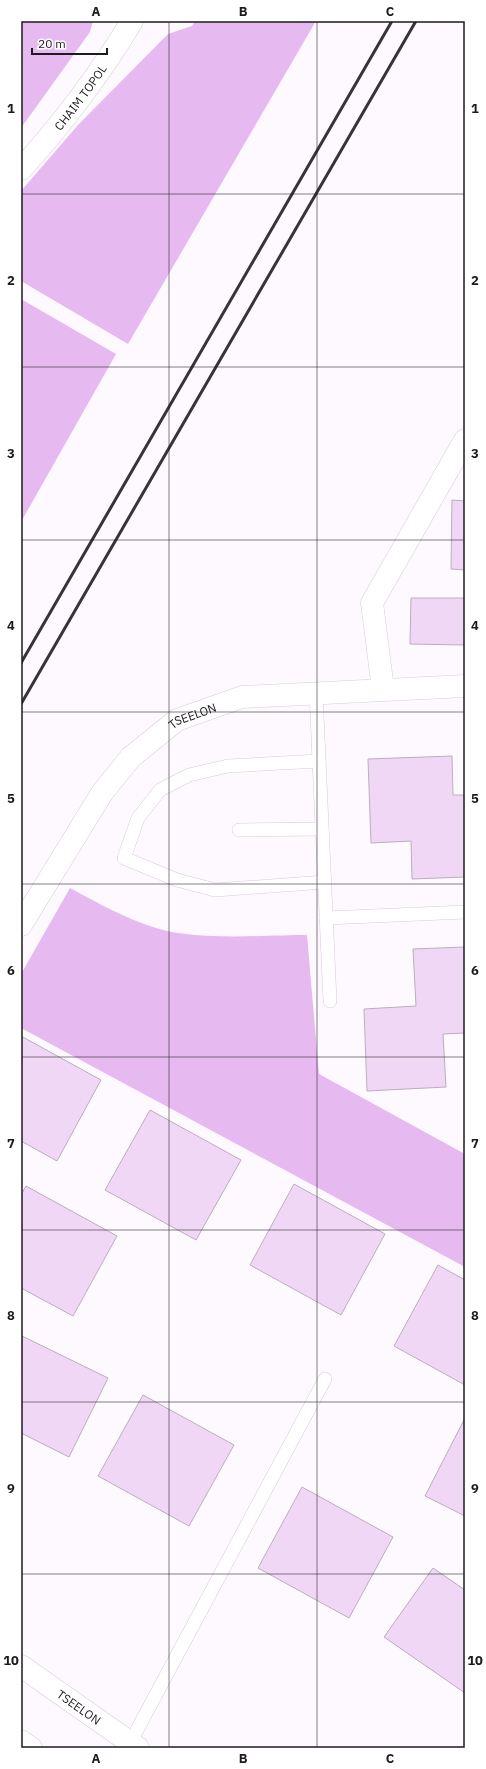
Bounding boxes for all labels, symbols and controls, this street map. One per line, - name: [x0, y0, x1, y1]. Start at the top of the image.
- text: A: [92, 3, 101, 20]
- text: B: [239, 3, 248, 20]
- text: C: [386, 3, 395, 20]
- scale bar: [32, 30, 107, 56]
- text: 20 m: [38, 36, 66, 51]
- street label: CHAIM TOPOL: [51, 61, 109, 133]
- text: 1: [7, 100, 15, 117]
- text: 1: [471, 100, 479, 117]
- text: 2: [7, 272, 15, 289]
- text: 2: [471, 272, 479, 289]
- text: 3: [7, 445, 15, 462]
- text: 3: [471, 445, 479, 462]
- text: 4: [7, 617, 15, 634]
- text: 4: [471, 617, 479, 634]
- street label: TSEELON: [165, 699, 218, 732]
- text: 5: [7, 790, 15, 807]
- text: 5: [471, 790, 479, 807]
- text: 6: [7, 962, 15, 979]
- text: 6: [471, 962, 479, 979]
- text: 7: [7, 1135, 15, 1152]
- text: 7: [471, 1135, 479, 1152]
- text: 8: [7, 1307, 15, 1324]
- text: 8: [471, 1307, 479, 1324]
- text: 9: [7, 1480, 15, 1497]
- text: 9: [471, 1480, 479, 1497]
- text: 10: [3, 1652, 19, 1669]
- text: 10: [467, 1652, 483, 1669]
- street label: TSEELON: [54, 1686, 104, 1727]
- text: A: [92, 1750, 101, 1767]
- text: B: [239, 1750, 248, 1767]
- text: C: [386, 1750, 395, 1767]

